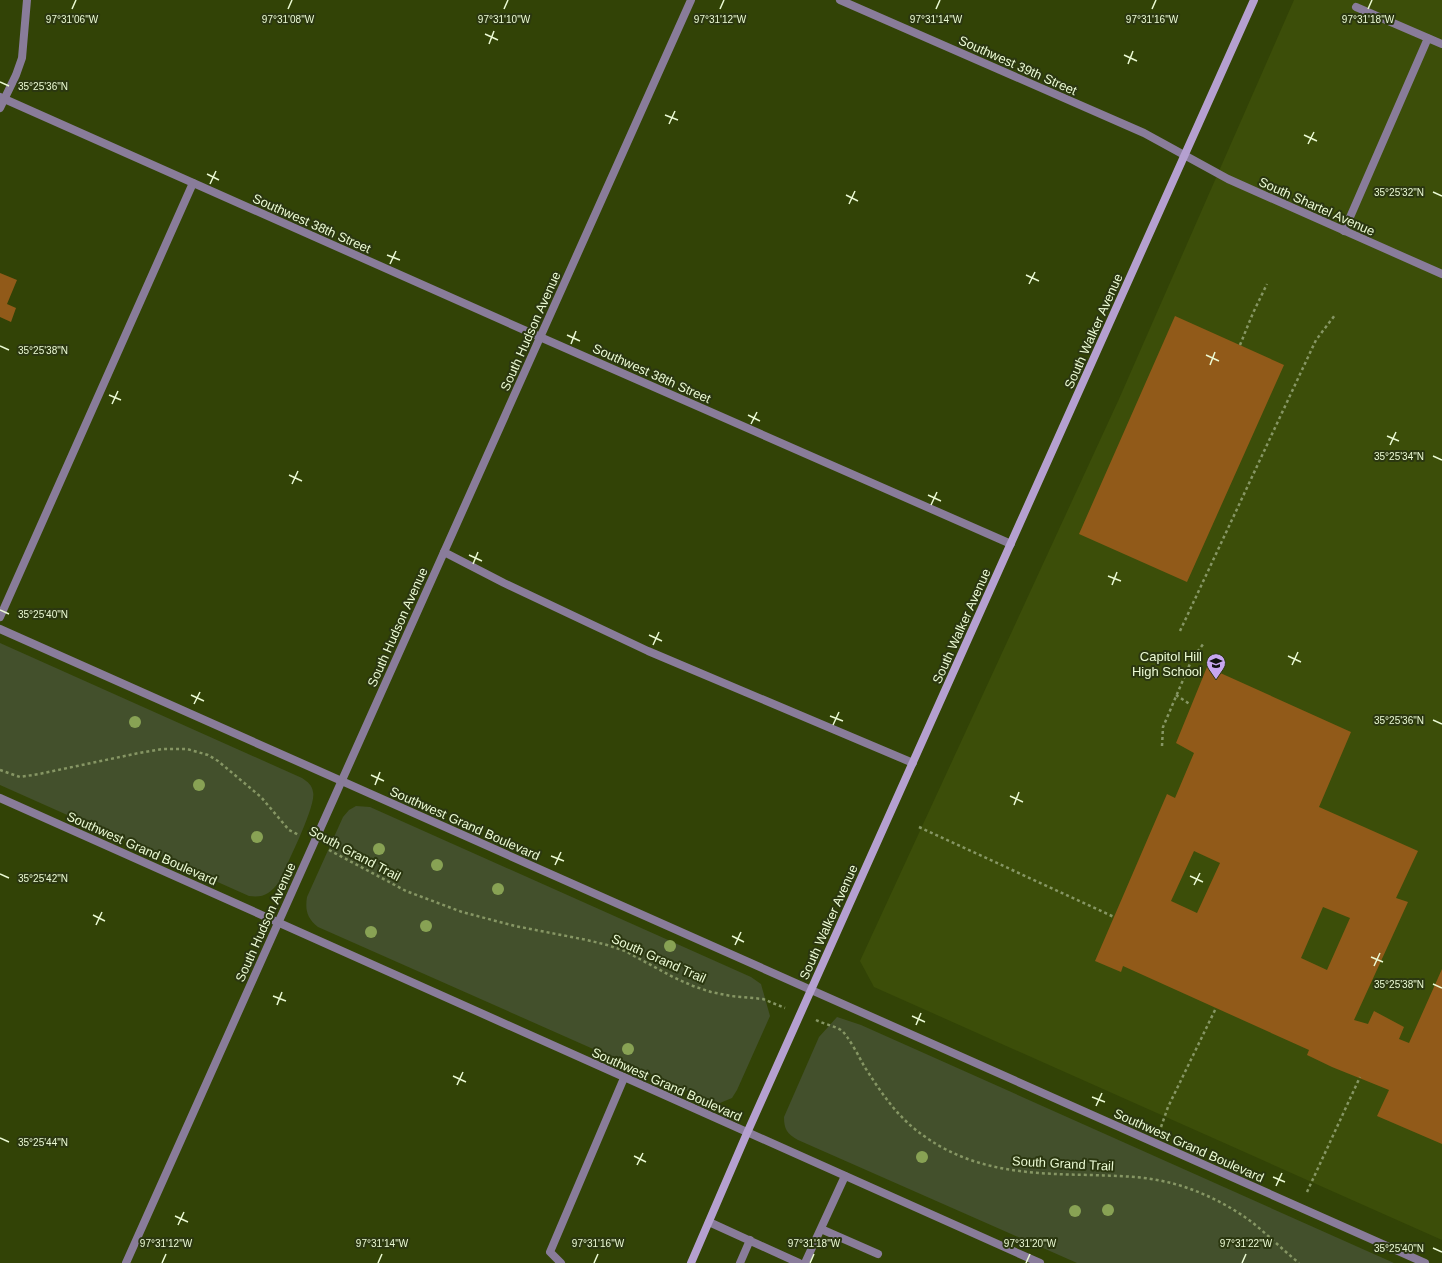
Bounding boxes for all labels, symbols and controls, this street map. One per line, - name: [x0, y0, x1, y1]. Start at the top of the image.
- text: 97°31'06"W: [46, 14, 99, 25]
- text: 97°31'08"W: [262, 14, 315, 25]
- text: 97°31'10"W: [478, 14, 531, 25]
- text: 97°31'12"W: [694, 14, 747, 25]
- text: 97°31'14"W: [910, 14, 963, 25]
- text: 97°31'16"W: [1126, 14, 1179, 25]
- text: 97°31'18"W: [1342, 14, 1395, 25]
- street label: Southwest 39th Street: [956, 33, 1080, 98]
- text: 35°25'36"N: [18, 81, 68, 92]
- street label: South Shartel Avenue: [1256, 174, 1377, 239]
- text: 35°25'32"N: [1374, 187, 1424, 198]
- street label: Southwest 38th Street: [250, 191, 374, 256]
- street label: South Hudson Avenue: [497, 269, 564, 393]
- street label: South Walker Avenue: [1061, 271, 1126, 391]
- street label: Southwest 38th Street: [590, 341, 714, 406]
- text: 35°25'38"N: [18, 345, 68, 356]
- text: 35°25'34"N: [1374, 451, 1424, 462]
- street label: South Hudson Avenue: [364, 565, 431, 689]
- street label: South Walker Avenue: [929, 566, 994, 686]
- text: 35°25'40"N: [18, 609, 68, 620]
- place label: Capitol Hill High School: [1132, 649, 1202, 679]
- school or university icon: Capitol Hill High School: [1205, 652, 1227, 680]
- text: 35°25'36"N: [1374, 715, 1424, 726]
- street label: Southwest Grand Boulevard: [387, 784, 542, 863]
- street label: Southwest Grand Boulevard: [64, 809, 219, 888]
- street label: South Grand Trail: [306, 823, 403, 884]
- street label: South Hudson Avenue: [232, 860, 299, 984]
- street label: South Walker Avenue: [796, 862, 861, 982]
- text: 35°25'42"N: [18, 873, 68, 884]
- street label: South Grand Trail: [609, 931, 708, 986]
- text: 35°25'38"N: [1374, 979, 1424, 990]
- street label: Southwest Grand Boulevard: [589, 1045, 744, 1124]
- street label: Southwest Grand Boulevard: [1111, 1106, 1266, 1185]
- text: 35°25'44"N: [18, 1137, 68, 1148]
- street label: South Grand Trail: [1012, 1153, 1114, 1174]
- text: 97°31'12"W: [140, 1238, 193, 1249]
- text: 97°31'14"W: [356, 1238, 409, 1249]
- text: 97°31'16"W: [572, 1238, 625, 1249]
- text: 97°31'18"W: [788, 1238, 841, 1249]
- text: 97°31'20"W: [1004, 1238, 1057, 1249]
- text: 97°31'22"W: [1220, 1238, 1273, 1249]
- text: 35°25'40"N: [1374, 1243, 1424, 1254]

